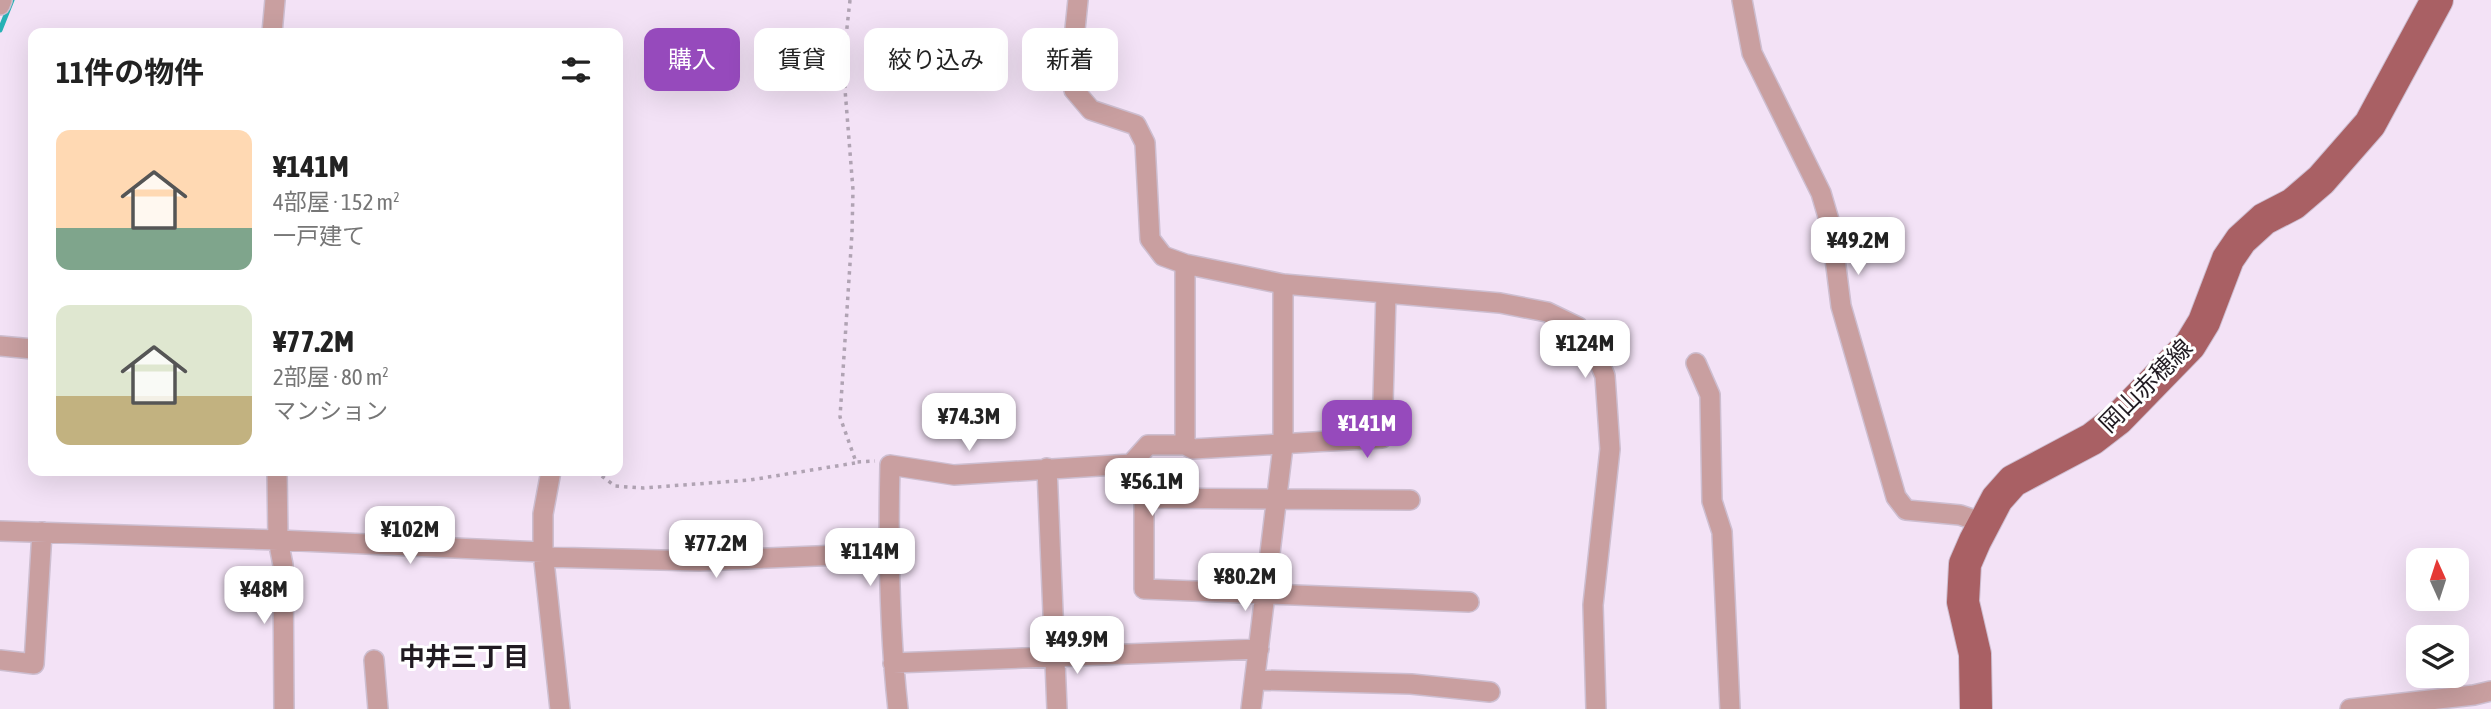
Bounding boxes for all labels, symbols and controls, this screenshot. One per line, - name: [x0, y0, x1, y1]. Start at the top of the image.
- chip: 購入: [644, 28, 740, 91]
- chip: 賃貸: [754, 28, 850, 91]
- chip: 絞り込み: [864, 28, 1008, 91]
- chip: 新着: [1022, 28, 1118, 91]
- icon: filters: [557, 51, 595, 89]
- text: 11件の物件: [56, 55, 204, 89]
- text: ¥141M: [273, 149, 349, 183]
- icon: home: [112, 158, 196, 242]
- text: 4部屋 · 152 m²: [273, 189, 400, 215]
- pin: ¥49.2M: [1801, 218, 1915, 277]
- text: 一戸建て: [273, 223, 365, 249]
- text: ¥49.2M: [1827, 227, 1889, 253]
- pin: ¥124M: [1536, 320, 1634, 380]
- text: ¥77.2M: [273, 324, 354, 358]
- text: ¥124M: [1556, 330, 1614, 356]
- icon: home: [112, 333, 196, 417]
- street label: 岡山赤穂線: [2094, 334, 2198, 438]
- text: 2部屋 · 80 m²: [273, 364, 389, 390]
- pin: ¥74.3M: [912, 393, 1026, 453]
- text: マンション: [273, 398, 388, 424]
- pin: ¥141M: [1318, 400, 1416, 460]
- text: ¥74.3M: [938, 403, 1000, 429]
- text: ¥141M: [1338, 410, 1396, 436]
- pin: ¥56.1M: [1095, 458, 1209, 518]
- text: ¥56.1M: [1121, 468, 1183, 494]
- pin: ¥102M: [361, 506, 459, 566]
- text: ¥102M: [381, 516, 439, 542]
- pin: ¥77.2M: [659, 520, 773, 580]
- pin: ¥114M: [821, 528, 919, 588]
- text: ¥77.2M: [685, 530, 747, 556]
- text: ¥114M: [841, 538, 899, 564]
- north arrow: [2406, 548, 2469, 611]
- map controls: [2406, 548, 2469, 688]
- pin: ¥80.2M: [1188, 554, 1302, 613]
- text: ¥80.2M: [1214, 563, 1276, 589]
- pin: ¥48M: [223, 566, 305, 626]
- text: ¥48M: [240, 576, 288, 602]
- pin: ¥49.9M: [1020, 616, 1134, 676]
- button: layers: [2406, 625, 2469, 688]
- text: ¥49.9M: [1046, 626, 1108, 652]
- district label: 中井三丁目: [399, 642, 529, 672]

